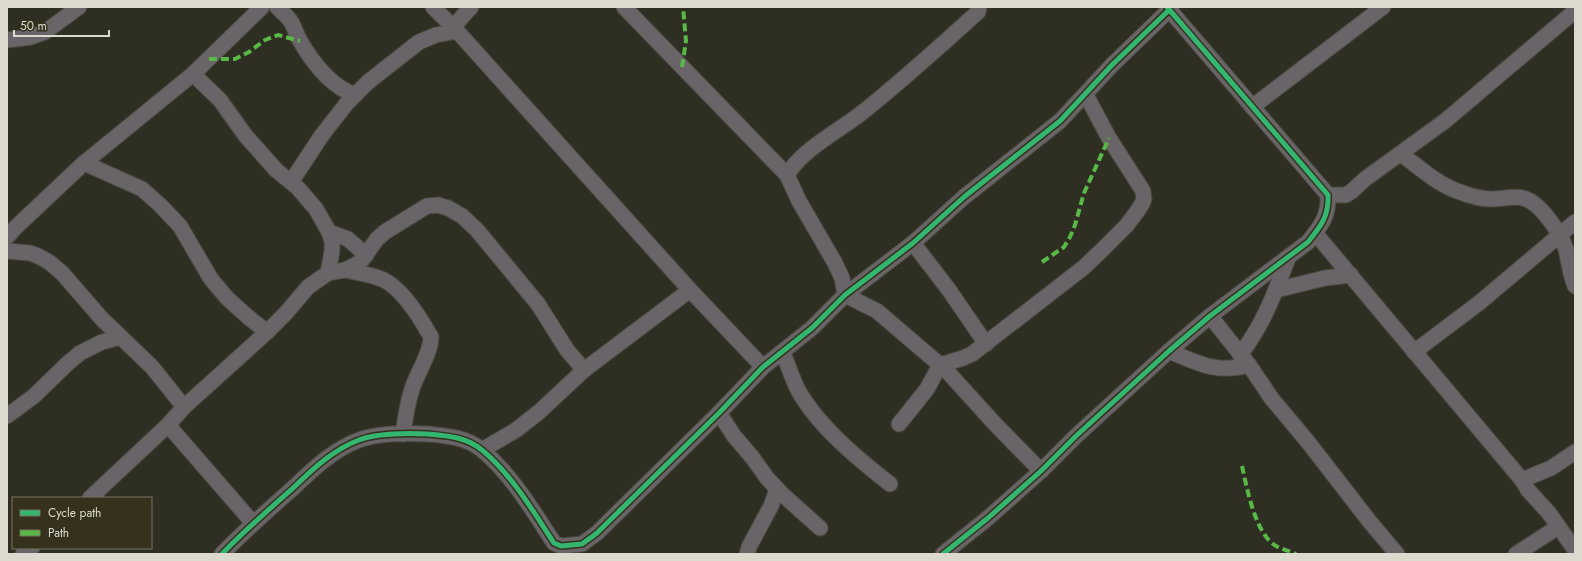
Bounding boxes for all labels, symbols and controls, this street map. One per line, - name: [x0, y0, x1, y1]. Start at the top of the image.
- scale bar: [14, 12, 109, 38]
- text: 50 m: [20, 17, 47, 35]
- legend: [12, 497, 152, 549]
- text: Cycle path: [48, 504, 101, 522]
- text: Path: [48, 524, 69, 542]

